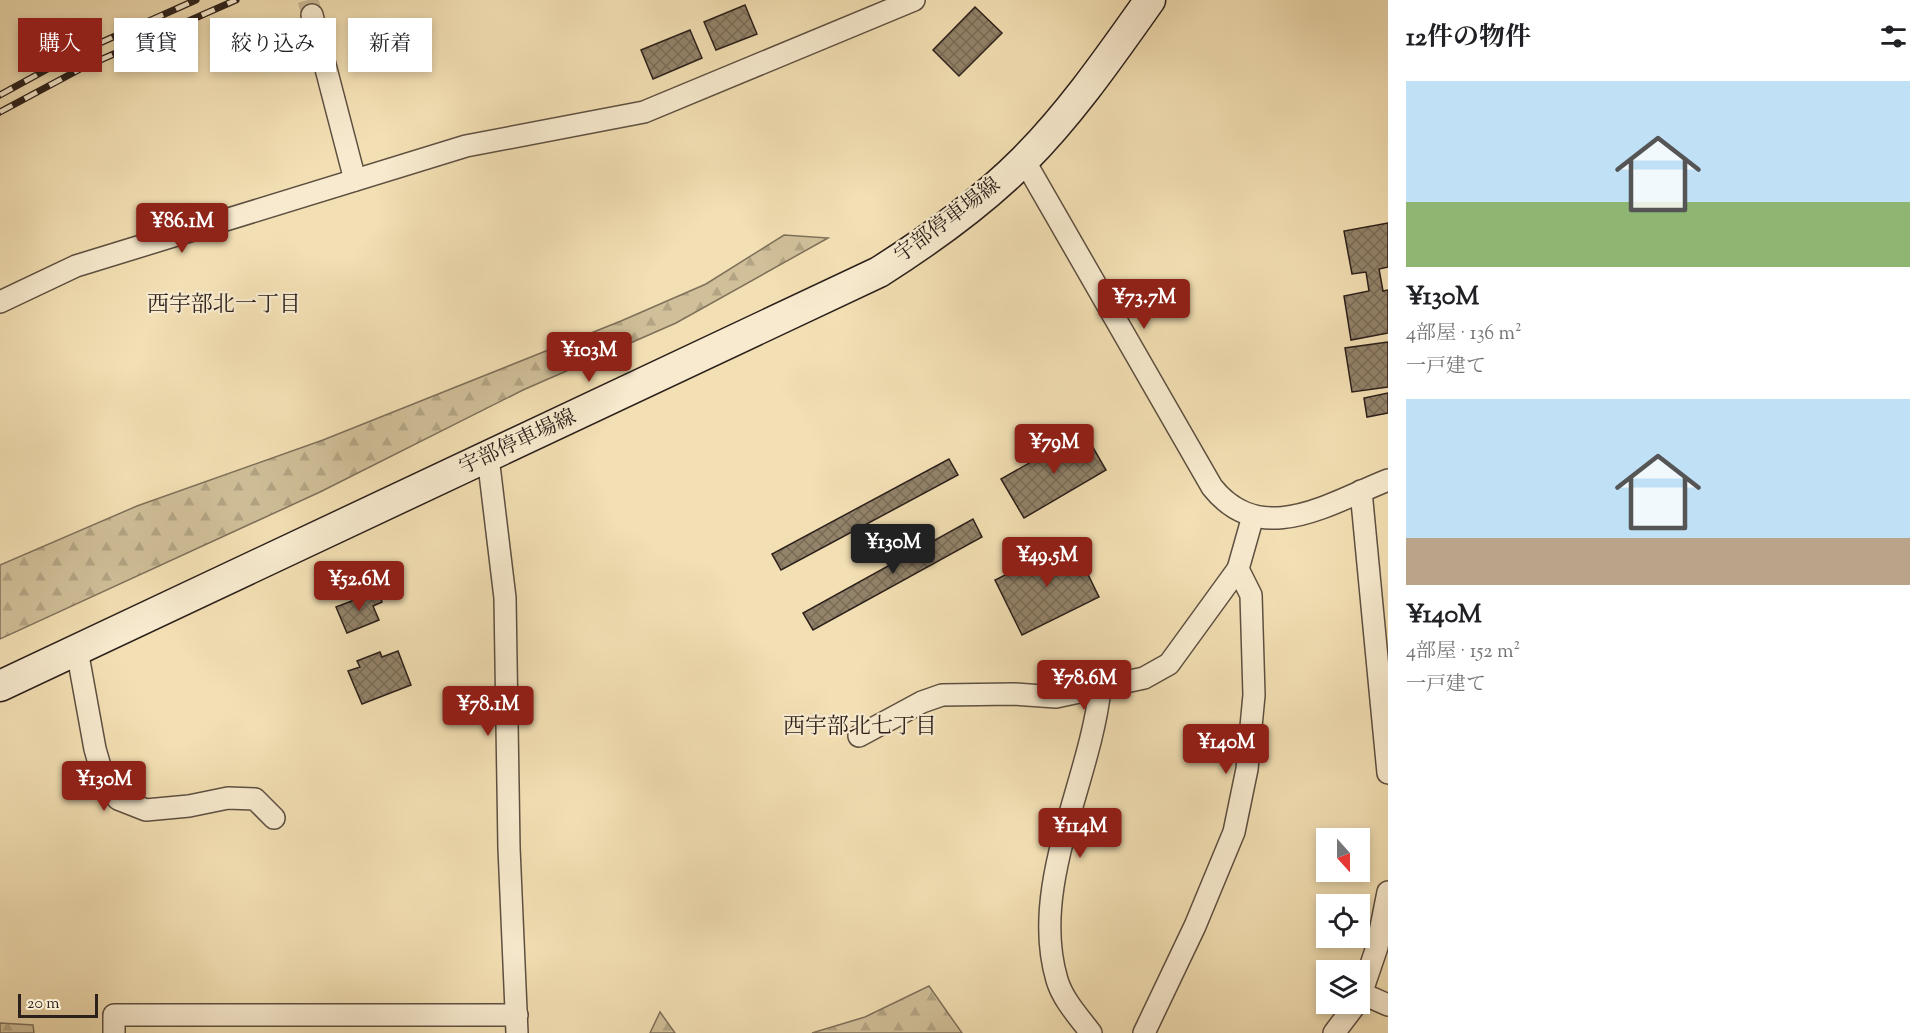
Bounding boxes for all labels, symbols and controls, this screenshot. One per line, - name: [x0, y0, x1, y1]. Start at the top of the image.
- chip: 購入: [18, 18, 102, 72]
- chip: 賃貸: [114, 18, 198, 72]
- chip: 絞り込み: [210, 18, 336, 72]
- chip: 新着: [348, 18, 432, 72]
- text: 12件の物件: [1406, 20, 1531, 57]
- icon: filters: [1877, 20, 1910, 53]
- icon: home: [1604, 120, 1712, 228]
- street label: 宇部停車場線: [889, 171, 1007, 271]
- pin: ¥86.1M: [133, 203, 231, 254]
- text: ¥86.1M: [150, 208, 214, 237]
- pin: ¥73.7M: [1095, 279, 1193, 330]
- text: ¥130M: [1406, 279, 1479, 316]
- text: ¥73.7M: [1112, 284, 1176, 313]
- district label: 西宇部北一丁目: [147, 290, 301, 322]
- text: 4部屋 · 136 m²: [1406, 320, 1522, 349]
- pin: ¥103M: [547, 332, 631, 383]
- text: ¥103M: [561, 337, 617, 366]
- text: 一戸建て: [1406, 353, 1486, 382]
- street label: 宇部停車場線: [455, 403, 581, 483]
- pin: ¥79M: [1018, 424, 1090, 475]
- text: ¥79M: [1029, 429, 1079, 458]
- icon: home: [1604, 438, 1712, 546]
- pin: ¥130M: [851, 524, 935, 575]
- text: ¥130M: [865, 529, 921, 558]
- pin: ¥49.5M: [998, 537, 1096, 588]
- text: ¥49.5M: [1016, 542, 1078, 571]
- pin: ¥52.6M: [310, 561, 408, 612]
- text: ¥52.6M: [328, 566, 390, 595]
- text: ¥140M: [1406, 597, 1482, 634]
- text: 4部屋 · 152 m²: [1406, 638, 1520, 667]
- pin: ¥78.6M: [1035, 660, 1133, 711]
- text: ¥78.6M: [1051, 665, 1117, 694]
- text: 一戸建て: [1406, 671, 1486, 700]
- pin: ¥78.1M: [439, 686, 537, 737]
- text: ¥78.1M: [457, 691, 519, 720]
- district label: 西宇部北七丁目: [783, 712, 937, 744]
- pin: ¥140M: [1184, 724, 1268, 775]
- text: ¥140M: [1197, 729, 1255, 758]
- pin: ¥130M: [62, 761, 146, 812]
- text: ¥130M: [76, 766, 132, 795]
- pin: ¥114M: [1038, 808, 1122, 859]
- text: ¥114M: [1053, 813, 1107, 842]
- north arrow: [1316, 828, 1370, 882]
- map controls: [1316, 828, 1370, 1014]
- button: locate: [1316, 894, 1370, 948]
- button: layers: [1316, 960, 1370, 1014]
- scale bar: [18, 991, 98, 1018]
- text: 20 m: [27, 993, 60, 1016]

